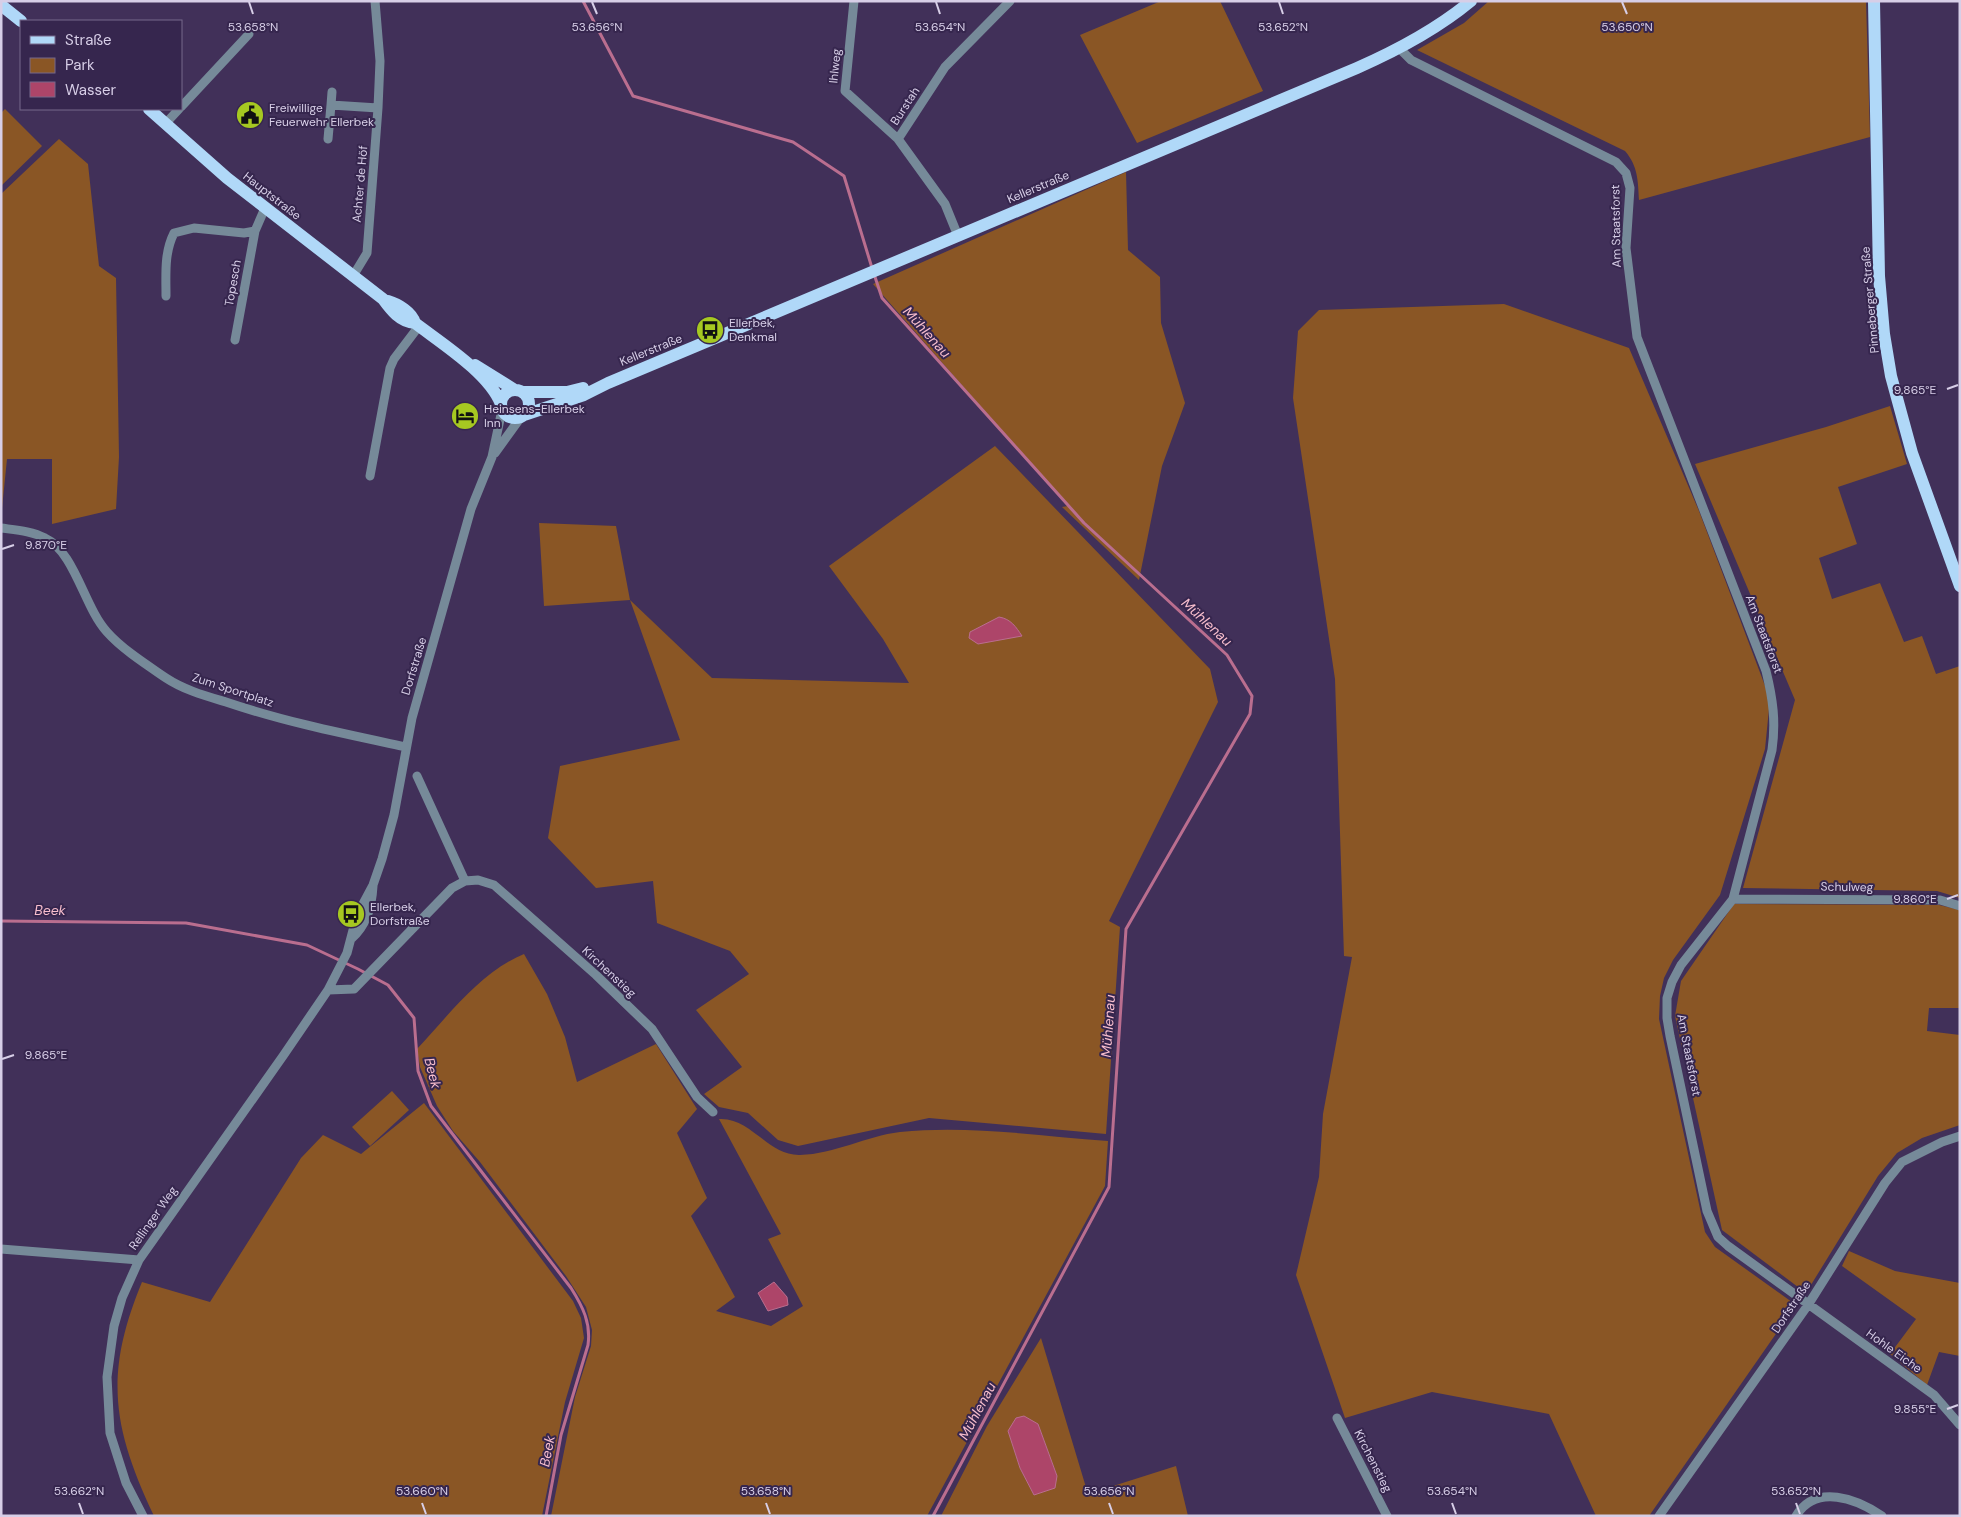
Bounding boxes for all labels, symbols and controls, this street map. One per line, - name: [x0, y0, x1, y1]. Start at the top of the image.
- text: 53.658°N: [228, 19, 278, 35]
- text: 53.656°N: [572, 19, 623, 35]
- text: 53.654°N: [915, 19, 965, 35]
- text: 53.652°N: [1258, 19, 1308, 35]
- text: 53.650°N: [1601, 19, 1653, 35]
- legend: [20, 20, 182, 110]
- text: Straße: [65, 30, 112, 50]
- street label: Ihlweg: [825, 48, 845, 84]
- text: Park: [65, 55, 95, 75]
- text: Wasser: [65, 80, 117, 100]
- street label: Burstah: [887, 84, 923, 128]
- public building icon: Freiwillige Feuerwehr Ellerbek: [235, 100, 265, 130]
- place label: Freiwillige Feuerwehr Ellerbek: [269, 100, 374, 130]
- street label: Achter de Höf: [349, 145, 371, 223]
- street label: Kellerstraße: [1004, 167, 1072, 207]
- street label: Hauptstraße: [240, 168, 304, 224]
- street label: Am Staatsforst: [1607, 184, 1625, 268]
- street label: Pinneberger Straße: [1857, 246, 1883, 354]
- street label: Topesch: [221, 258, 245, 307]
- water label: Mühlenau: [899, 303, 955, 361]
- bus stop icon: Ellerbek, Denkmal: [695, 315, 725, 345]
- place label: Ellerbek, Denkmal: [729, 315, 777, 345]
- street label: Kellerstraße: [617, 330, 685, 370]
- text: 9.865°E: [1894, 382, 1936, 398]
- hotel icon: Heinsens-Ellerbek Inn: [450, 401, 480, 431]
- place label: Heinsens-Ellerbek Inn: [484, 401, 585, 431]
- text: 9.870°E: [25, 537, 67, 553]
- street label: Am Staatsforst: [1742, 592, 1786, 676]
- water label: Mühlenau: [1178, 594, 1236, 650]
- street label: Dorfstraße: [398, 635, 430, 697]
- street label: Zum Sportplatz: [190, 669, 276, 711]
- street label: Schulweg: [1821, 879, 1874, 895]
- text: 9.860°E: [1893, 891, 1937, 907]
- bus stop icon: Ellerbek, Dorfstraße: [336, 899, 366, 929]
- place label: Ellerbek, Dorfstraße: [370, 899, 430, 929]
- water label: Beek: [34, 901, 67, 919]
- street label: Kirchenstieg: [579, 943, 640, 1001]
- water label: Mühlenau: [1097, 994, 1119, 1058]
- street label: Am Staatsforst: [1673, 1013, 1705, 1098]
- text: 9.865°E: [25, 1047, 67, 1063]
- water label: Beek: [420, 1055, 446, 1091]
- street label: Rellinger Weg: [125, 1183, 181, 1253]
- street label: Dorfstraße: [1768, 1278, 1814, 1336]
- street label: Hohle Eiche: [1863, 1325, 1925, 1377]
- water label: Mühlenau: [954, 1379, 1000, 1443]
- text: 9.855°E: [1894, 1401, 1936, 1417]
- street label: Kirchenstieg: [1350, 1427, 1396, 1495]
- water label: Beek: [535, 1433, 559, 1468]
- text: 53.662°N: [54, 1483, 104, 1499]
- text: 53.660°N: [396, 1483, 448, 1499]
- text: 53.658°N: [741, 1483, 791, 1499]
- text: 53.656°N: [1084, 1483, 1135, 1499]
- text: 53.654°N: [1427, 1483, 1477, 1499]
- text: 53.652°N: [1771, 1483, 1821, 1499]

